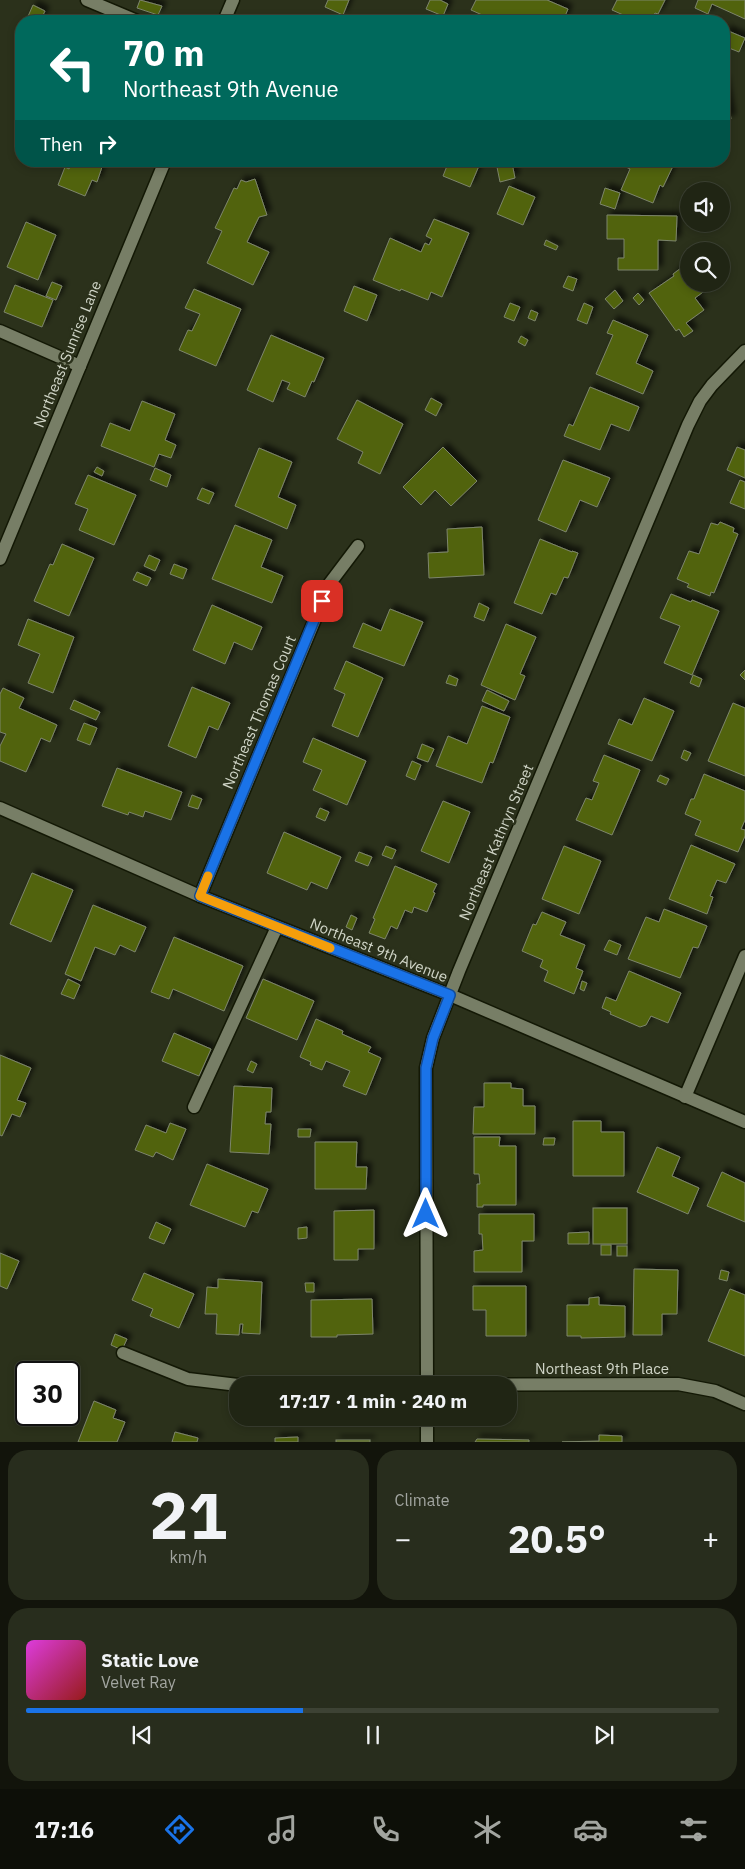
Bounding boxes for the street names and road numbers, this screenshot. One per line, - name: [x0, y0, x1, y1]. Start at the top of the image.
- street label: Northeast Sunrise Lane: [29, 278, 105, 430]
- street label: Northeast Thomas Court: [218, 632, 300, 792]
- street label: Northeast Kathryn Street: [454, 761, 538, 923]
- street label: Northeast 9th Avenue: [307, 914, 451, 986]
- street label: Northeast 9th Place: [535, 1359, 669, 1378]

